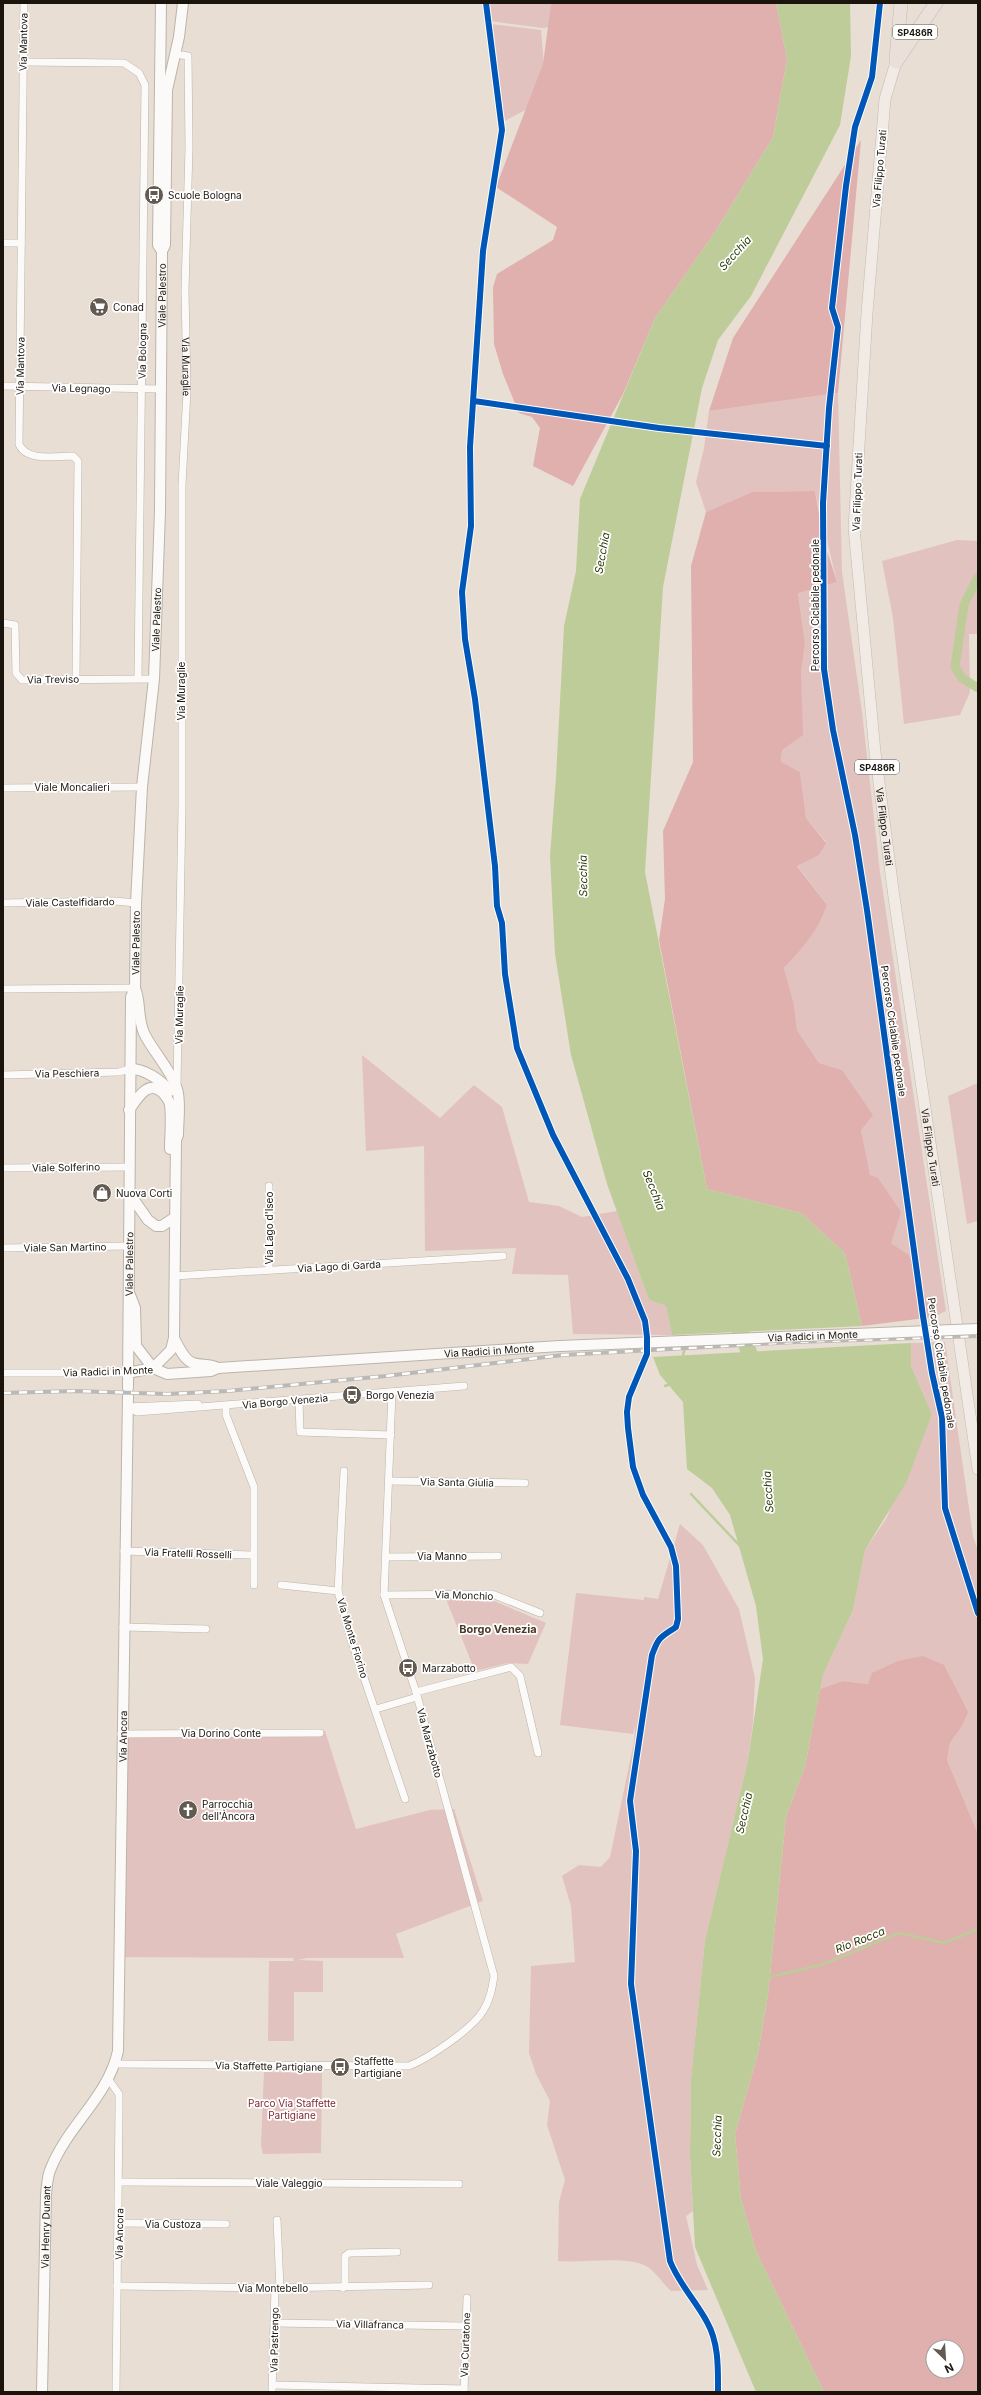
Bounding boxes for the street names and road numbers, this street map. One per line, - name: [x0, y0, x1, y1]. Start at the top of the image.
- street label: Via Mantova: [16, 13, 30, 71]
- road number: SP486R: [893, 25, 937, 39]
- street label: Via Filippo Turati: [870, 129, 888, 209]
- street label: Viale Palestro: [155, 263, 168, 328]
- street label: Via Bologna: [136, 323, 148, 379]
- street label: Via Mantova: [13, 337, 27, 395]
- street label: Via Muraglie: [180, 337, 193, 397]
- street label: Via Legnago: [51, 381, 111, 395]
- street label: Via Filippo Turati: [850, 452, 864, 532]
- street label: Percorso Ciclabile pedonale: [809, 539, 821, 671]
- street label: Viale Palestro: [149, 587, 163, 652]
- street label: Via Muraglie: [175, 661, 187, 720]
- street label: Via Treviso: [27, 673, 79, 685]
- road number: SP486R: [855, 760, 899, 774]
- street label: Viale Moncalieri: [34, 781, 110, 793]
- street label: Via Filippo Turati: [874, 787, 896, 866]
- street label: Viale Castelfidardo: [25, 895, 115, 909]
- street label: Viale Palestro: [129, 910, 142, 975]
- street label: Percorso Ciclabile pedonale: [879, 965, 909, 1097]
- street label: Via Muraglie: [172, 985, 186, 1045]
- street label: Via Peschiera: [35, 1066, 99, 1080]
- street label: Via Filippo Turati: [919, 1108, 942, 1187]
- street label: Viale Solferino: [32, 1160, 100, 1174]
- street label: Via Lago d'Iseo: [263, 1192, 275, 1264]
- street label: Viale Palestro: [123, 1232, 135, 1296]
- street label: Viale San Martino: [23, 1240, 107, 1254]
- street label: Via Lago di Garda: [297, 1258, 381, 1274]
- street label: Percorso Ciclabile pedonale: [926, 1297, 958, 1429]
- street label: Via Radici in Monte: [767, 1328, 858, 1344]
- street label: Via Radici in Monte: [444, 1342, 535, 1359]
- street label: Via Radici in Monte: [63, 1363, 154, 1379]
- street label: Via Borgo Venezia: [242, 1391, 328, 1411]
- street label: Via Santa Giulia: [420, 1475, 494, 1489]
- street label: Via Fratelli Rosselli: [144, 1545, 232, 1561]
- street label: Via Manno: [417, 1550, 467, 1562]
- street label: Via Monchio: [434, 1588, 494, 1602]
- street label: Via Monte Fiorino: [335, 1597, 371, 1679]
- street label: Via Marzabotto: [415, 1707, 445, 1779]
- street label: Via Ancora: [116, 1710, 129, 1762]
- street label: Via Dorino Conte: [181, 1727, 261, 1739]
- street label: Via Staffette Partigiane: [215, 2059, 323, 2073]
- street label: Viale Valeggio: [256, 2177, 322, 2189]
- street label: Via Henry Dunant: [39, 2184, 53, 2269]
- street label: Via Ancora: [113, 2208, 125, 2260]
- street label: Via Custoza: [145, 2218, 201, 2230]
- street label: Via Montebello: [238, 2282, 308, 2294]
- street label: Via Pastrengo: [267, 2307, 281, 2373]
- street label: Via Curtatone: [458, 2312, 472, 2378]
- street label: Via Villafranca: [336, 2317, 404, 2331]

